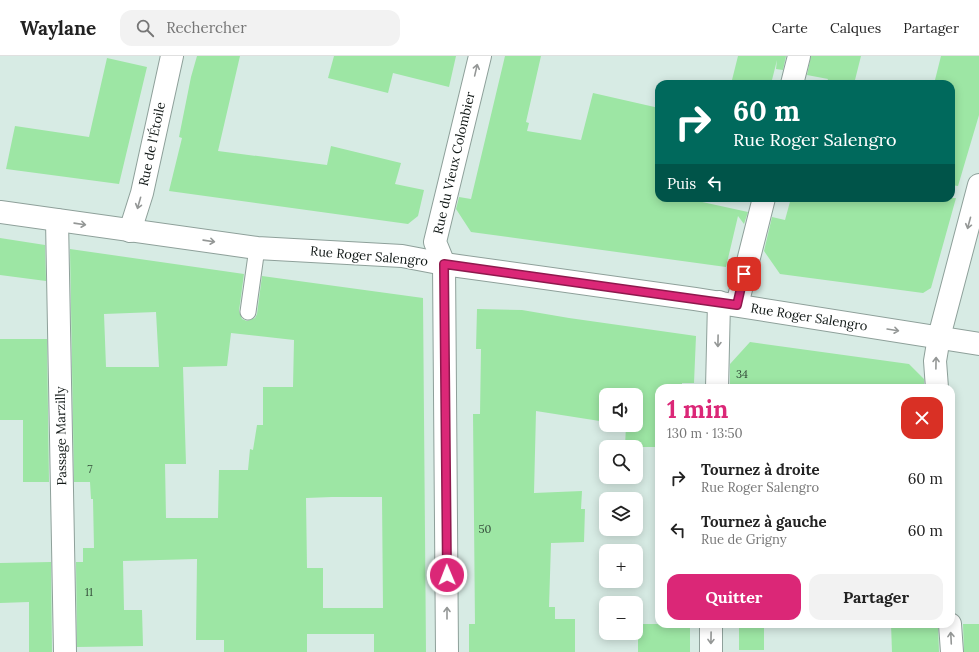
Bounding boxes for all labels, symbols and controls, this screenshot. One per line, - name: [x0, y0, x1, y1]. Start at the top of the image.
- search box: [120, 10, 400, 46]
- text: Waylane: [20, 16, 96, 40]
- icon: search: [134, 17, 156, 39]
- text: Rechercher: [166, 18, 247, 37]
- text: Carte: [772, 19, 808, 37]
- text: Calques: [830, 19, 881, 37]
- text: Partager: [903, 19, 959, 37]
- one-way arrow: [473, 63, 481, 76]
- street label: Rue du Vieux Colombier: [429, 90, 479, 236]
- text: 60 m: [733, 93, 800, 129]
- icon: right: [667, 96, 719, 148]
- street label: Rue de l'Étoile: [135, 100, 169, 188]
- text: Rue Roger Salengro: [733, 128, 897, 151]
- icon: left: [704, 172, 726, 194]
- text: Puis: [667, 174, 696, 193]
- one-way arrow: [135, 197, 142, 210]
- one-way arrow: [965, 216, 972, 229]
- one-way arrow: [73, 220, 86, 228]
- one-way arrow: [202, 237, 215, 245]
- street label: Rue Roger Salengro: [309, 242, 429, 270]
- pin: [727, 257, 761, 291]
- icon: arrive: [733, 263, 755, 285]
- street label: Rue Roger Salengro: [749, 299, 869, 335]
- one-way arrow: [886, 326, 899, 334]
- one-way arrow: [715, 334, 722, 347]
- one-way arrow: [932, 357, 940, 370]
- house number: 34: [736, 367, 748, 381]
- street label: Passage Marzilly: [52, 386, 70, 486]
- map controls: [599, 388, 643, 640]
- button: sound: [599, 388, 643, 432]
- text: 1 min: [667, 394, 728, 425]
- button: close: [901, 397, 943, 439]
- text: 130 m · 13:50: [667, 425, 743, 442]
- button: search: [599, 440, 643, 484]
- text: Tournez à droite: [701, 460, 820, 479]
- house number: 7: [87, 462, 93, 476]
- icon: right: [667, 467, 689, 489]
- text: 60 m: [908, 469, 943, 488]
- text: Rue Roger Salengro: [701, 479, 819, 496]
- button: layers: [599, 492, 643, 536]
- text: Tournez à gauche: [701, 512, 827, 531]
- icon: left: [667, 519, 689, 541]
- text: 60 m: [908, 521, 943, 540]
- house number: 50: [479, 522, 492, 536]
- text: Rue de Grigny: [701, 531, 787, 548]
- button: +: [599, 544, 643, 588]
- position arrow: [426, 554, 468, 596]
- button: Quitter: [667, 574, 801, 620]
- button: Partager: [809, 574, 943, 620]
- house number: 11: [85, 585, 93, 599]
- button: −: [599, 596, 643, 640]
- one-way arrow: [443, 607, 451, 620]
- one-way arrow: [707, 631, 715, 644]
- one-way arrow: [947, 632, 954, 645]

